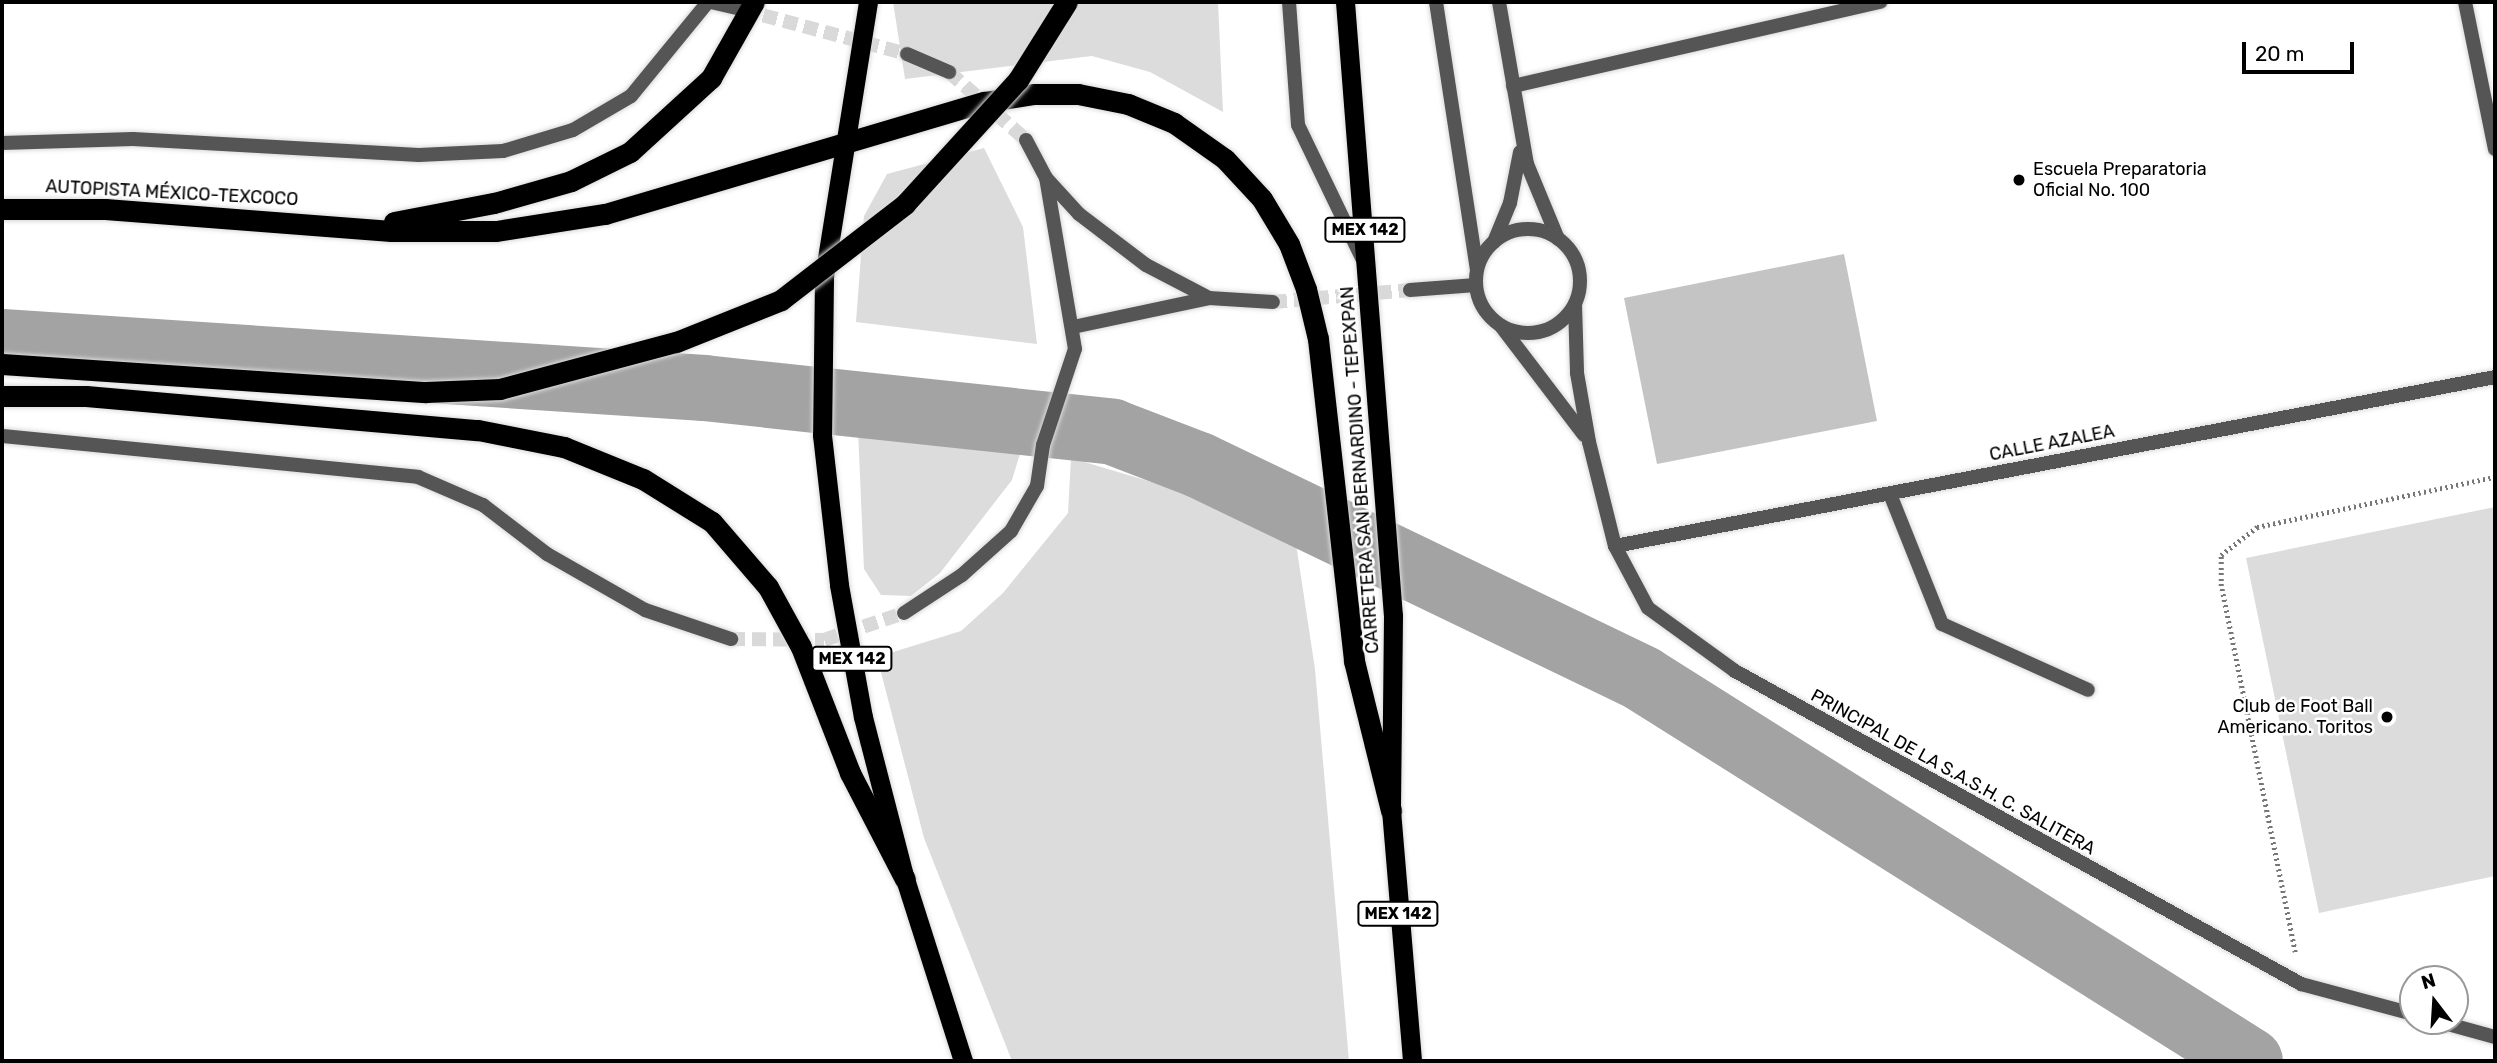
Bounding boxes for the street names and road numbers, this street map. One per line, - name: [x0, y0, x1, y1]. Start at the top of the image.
- street label: AUTOPISTA MÉXICO-TEXCOCO: [45, 176, 299, 210]
- road number: MEX 142: [1323, 218, 1407, 242]
- street label: CARRETERA SAN BERNARDINO - TEPEXPAN: [1336, 285, 1384, 655]
- street label: CALLE AZALEA: [1987, 420, 2117, 466]
- road number: MEX 142: [810, 646, 894, 672]
- street label: PRINCIPAL DE LA S.A.S.H. C. SALITERA: [1807, 684, 2099, 860]
- road number: MEX 142: [1356, 902, 1440, 926]

